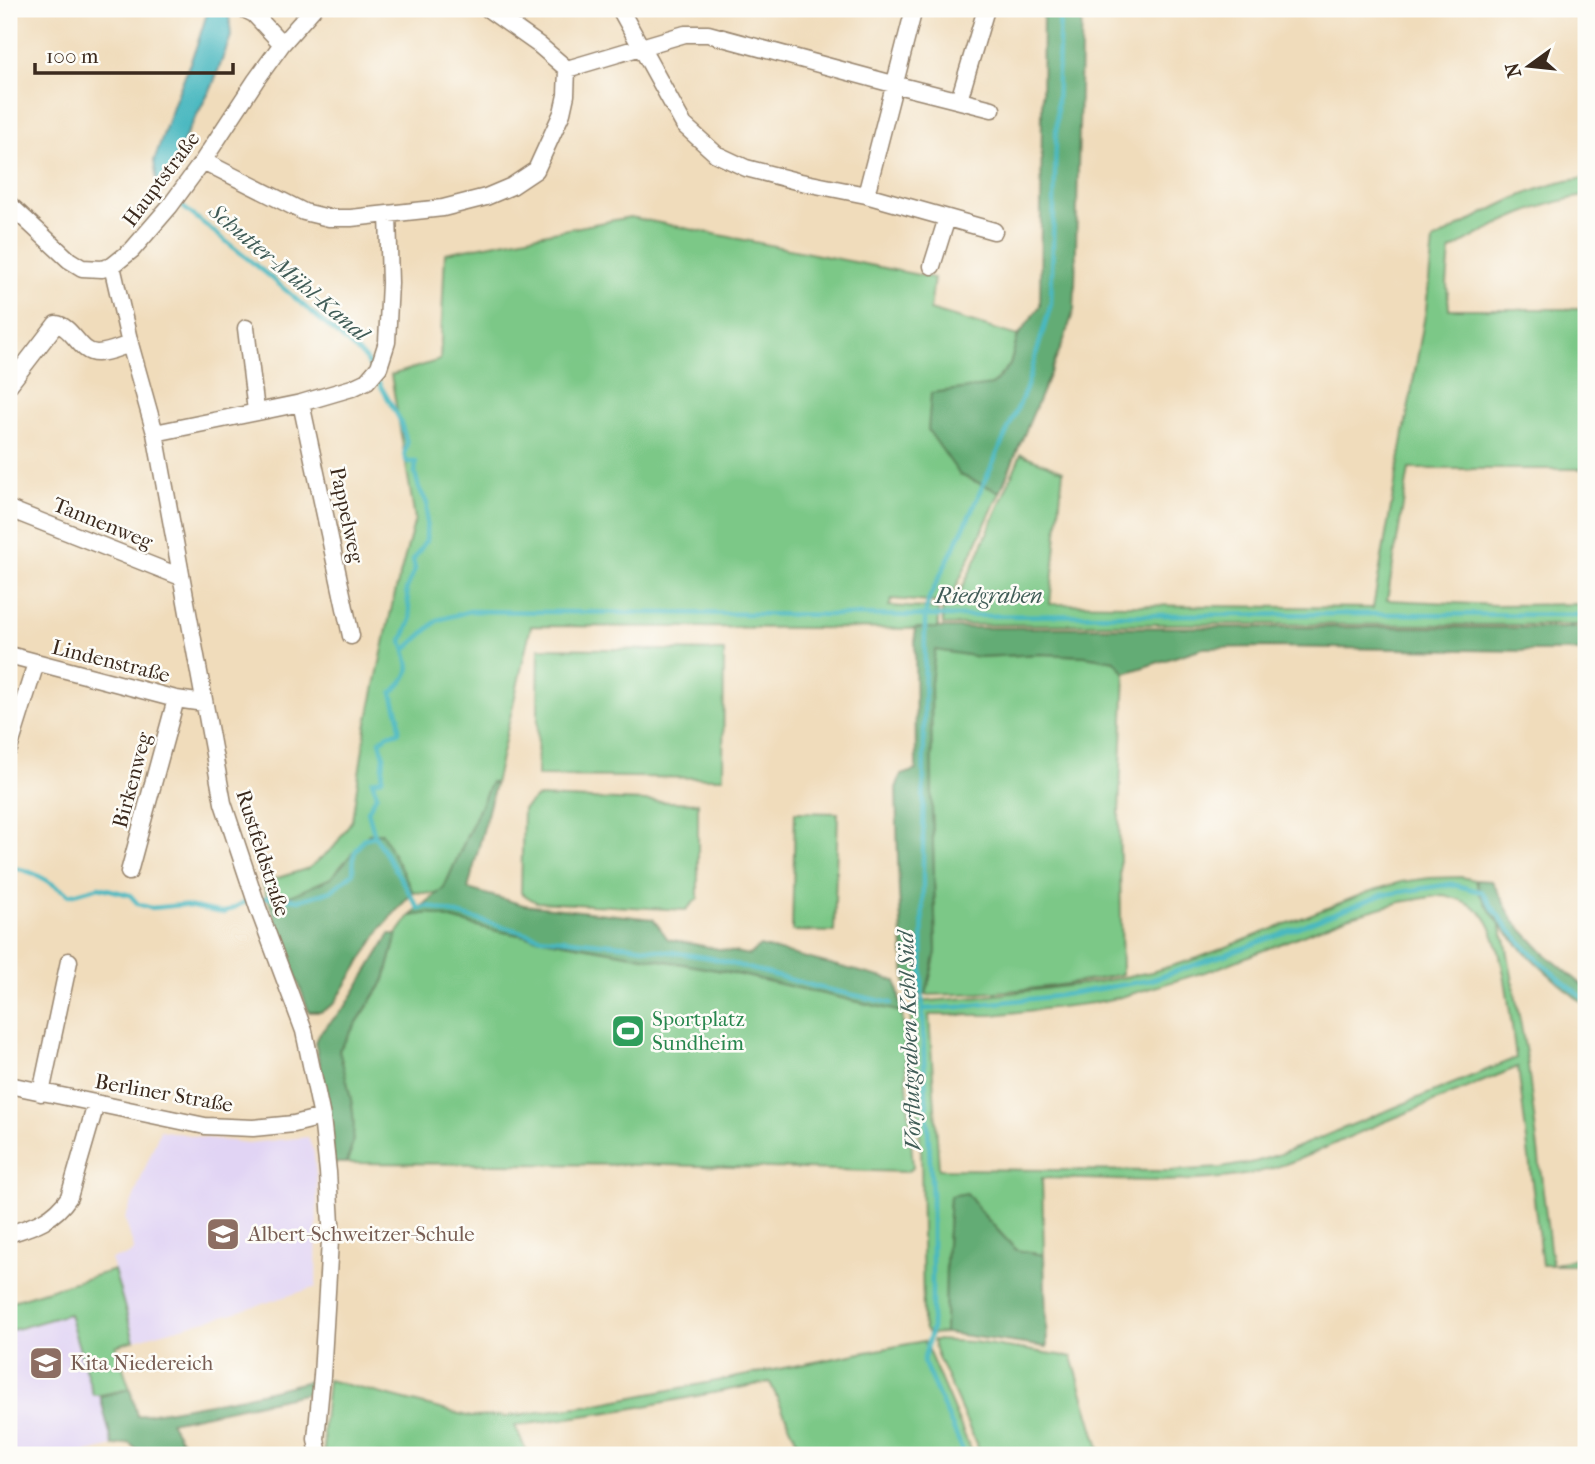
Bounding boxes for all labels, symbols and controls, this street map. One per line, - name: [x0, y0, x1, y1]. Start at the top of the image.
- scale bar: [35, 32, 233, 76]
- north arrow: [1494, 32, 1564, 102]
- text: 100 m: [46, 44, 99, 68]
- text: N: [1501, 60, 1526, 80]
- street label: Hauptstraße: [117, 127, 205, 231]
- water label: Schutter-Mühl-Kanal: [203, 197, 376, 349]
- street label: Pappelweg: [325, 465, 369, 566]
- street label: Tannenweg: [50, 492, 157, 554]
- water label: Riedgraben: [933, 582, 1043, 609]
- street label: Lindenstraße: [50, 635, 172, 687]
- street label: Birkenweg: [108, 729, 156, 830]
- street label: Rustfeldstraße: [231, 787, 295, 919]
- water label: Vorflutgraben Kehl Süd: [892, 928, 927, 1151]
- place label: Sportplatz Sundheim: [652, 1007, 745, 1055]
- sports icon: Sportplatz Sundheim: [609, 1012, 647, 1050]
- street label: Berliner Straße: [93, 1069, 235, 1117]
- school or university icon: Albert-Schweitzer-Schule: [204, 1215, 242, 1253]
- place label: Albert-Schweitzer-Schule: [247, 1222, 475, 1246]
- school or university icon: Kita Niedereich: [27, 1344, 65, 1382]
- place label: Kita Niedereich: [70, 1351, 213, 1375]

